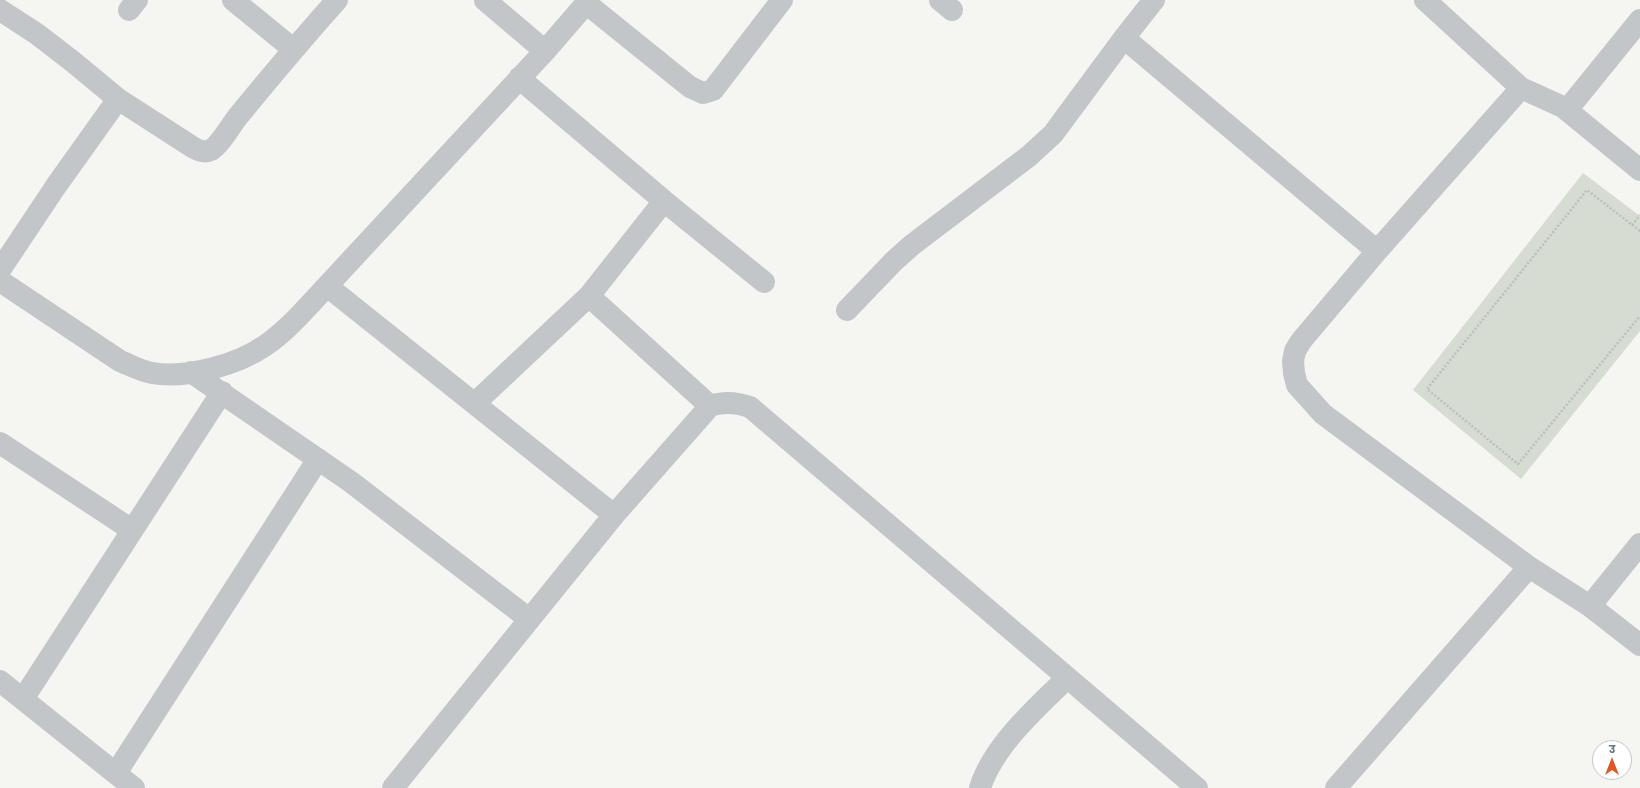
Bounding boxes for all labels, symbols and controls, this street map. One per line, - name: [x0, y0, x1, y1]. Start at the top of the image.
- north arrow: [1592, 740, 1632, 780]
- text: उ: [1609, 741, 1615, 757]

